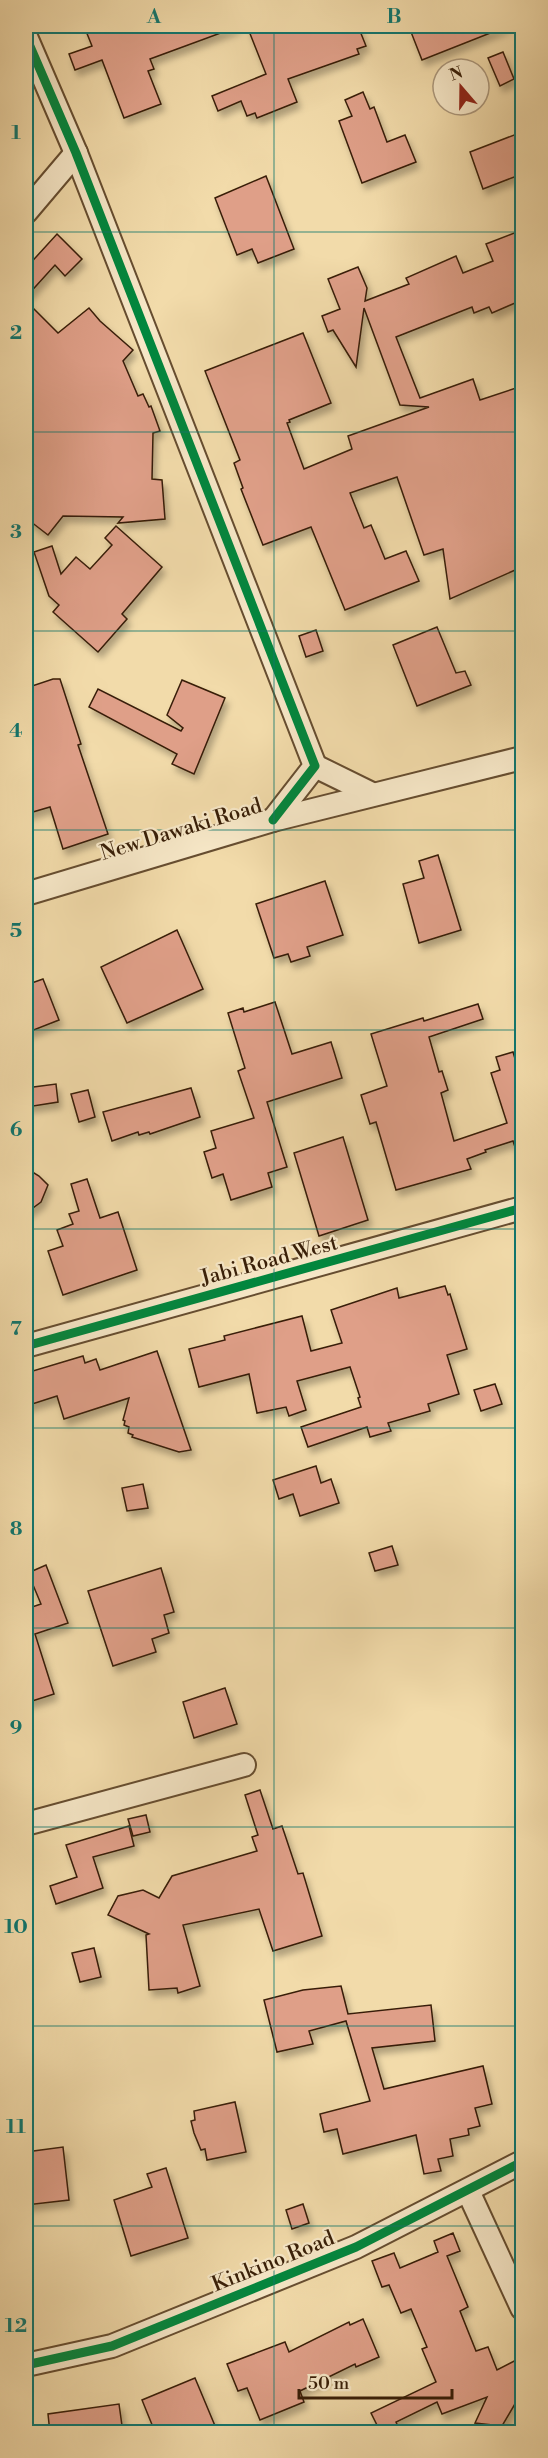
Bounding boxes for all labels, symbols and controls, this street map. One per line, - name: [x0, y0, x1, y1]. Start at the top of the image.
- text: A: [146, 5, 162, 30]
- text: B: [386, 5, 402, 30]
- north arrow: [431, 57, 491, 117]
- text: N: [447, 62, 466, 85]
- text: 1: [11, 121, 21, 146]
- text: 2: [10, 321, 22, 346]
- text: 3: [10, 520, 22, 545]
- text: 4: [9, 719, 23, 744]
- street label: New Dawaki Road: [97, 793, 265, 867]
- text: 5: [10, 919, 22, 944]
- text: 6: [10, 1118, 23, 1143]
- street label: Jabi Road West: [197, 1230, 341, 1292]
- text: 7: [10, 1317, 22, 1342]
- text: 8: [10, 1517, 23, 1542]
- text: 9: [10, 1716, 22, 1741]
- text: 10: [4, 1915, 28, 1940]
- text: 11: [6, 2115, 26, 2140]
- street label: Kinkino Road: [208, 2226, 339, 2298]
- text: 12: [5, 2314, 27, 2339]
- scale bar: [299, 2362, 452, 2400]
- text: 50 m: [308, 2372, 350, 2395]

